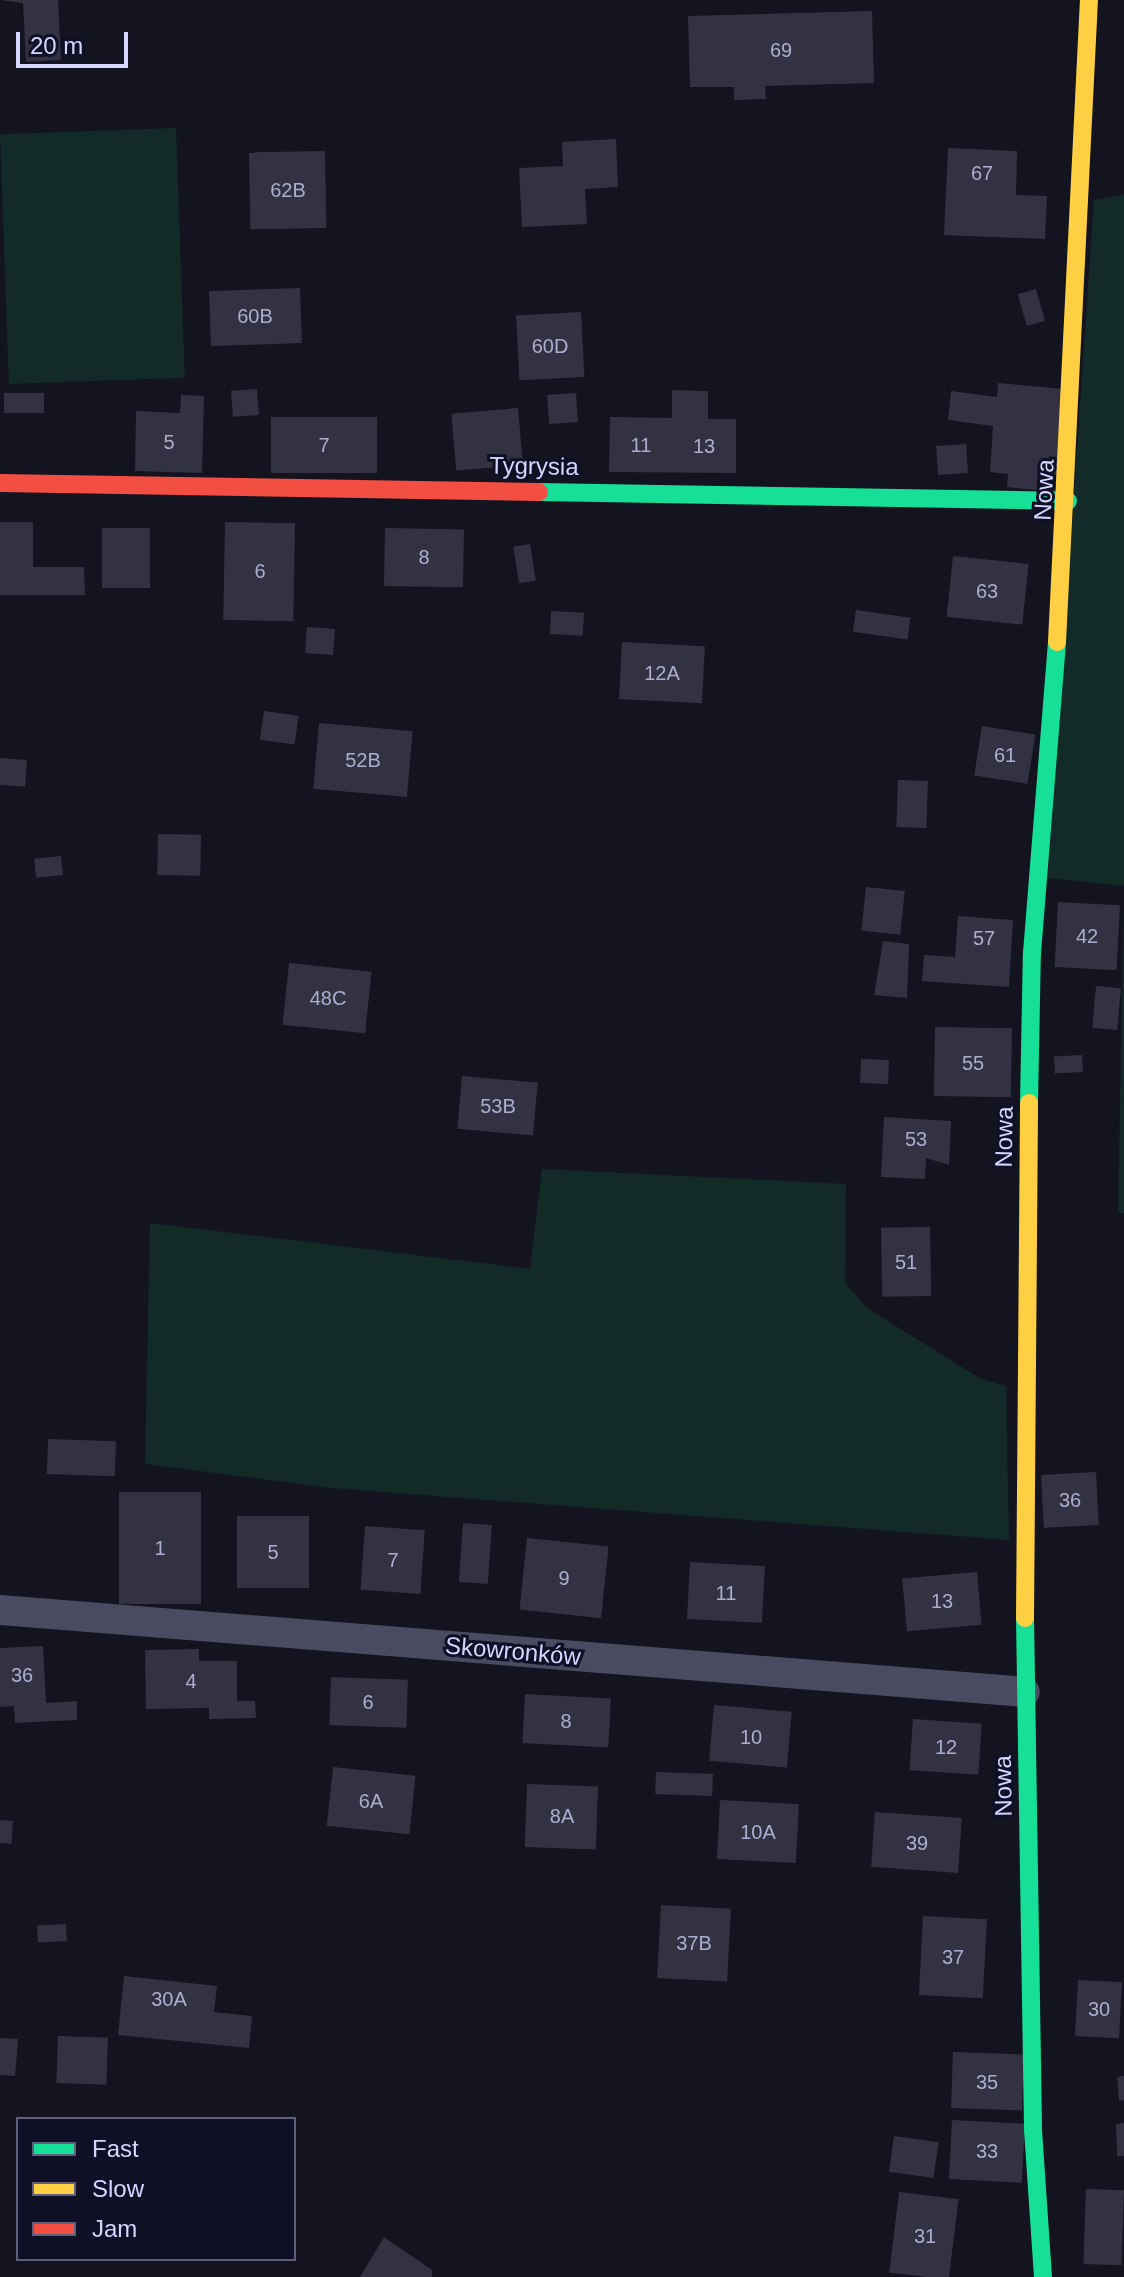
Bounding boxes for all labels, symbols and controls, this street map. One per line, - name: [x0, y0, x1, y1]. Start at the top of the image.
- scale bar: [20, 16, 132, 66]
- text: 20 m: [30, 32, 83, 59]
- house number: 69: [770, 38, 792, 62]
- house number: 67: [971, 161, 993, 185]
- house number: 62B: [270, 178, 306, 202]
- house number: 60B: [237, 304, 273, 328]
- house number: 60D: [532, 334, 568, 358]
- house number: 5: [163, 430, 175, 454]
- house number: 7: [318, 433, 330, 457]
- house number: 11: [631, 433, 651, 457]
- house number: 13: [693, 434, 715, 458]
- street label: Tygrysia: [489, 451, 579, 481]
- street label: Nowa: [1028, 459, 1060, 521]
- house number: 8: [418, 545, 430, 569]
- house number: 6: [254, 559, 266, 583]
- house number: 63: [976, 579, 998, 603]
- house number: 12A: [644, 661, 680, 685]
- house number: 61: [994, 743, 1016, 767]
- house number: 52B: [345, 748, 381, 772]
- house number: 42: [1076, 924, 1098, 948]
- house number: 57: [973, 926, 995, 950]
- house number: 48C: [310, 986, 346, 1010]
- house number: 55: [962, 1051, 984, 1075]
- house number: 53B: [480, 1094, 516, 1118]
- street label: Nowa: [989, 1106, 1019, 1168]
- house number: 53: [905, 1127, 927, 1151]
- house number: 51: [895, 1250, 917, 1274]
- house number: 36: [1059, 1488, 1081, 1512]
- house number: 1: [154, 1536, 166, 1560]
- house number: 5: [267, 1540, 279, 1564]
- house number: 7: [387, 1548, 399, 1572]
- house number: 9: [558, 1566, 570, 1590]
- house number: 11: [716, 1581, 736, 1605]
- house number: 13: [931, 1589, 953, 1613]
- street label: Skowronków: [444, 1631, 582, 1671]
- house number: 36: [11, 1663, 33, 1687]
- house number: 4: [185, 1669, 197, 1693]
- house number: 6: [362, 1690, 374, 1714]
- house number: 8: [560, 1709, 572, 1733]
- house number: 10: [740, 1725, 762, 1749]
- house number: 12: [935, 1735, 957, 1759]
- street label: Nowa: [988, 1755, 1018, 1817]
- house number: 6A: [359, 1789, 383, 1813]
- house number: 8A: [550, 1804, 574, 1828]
- house number: 10A: [740, 1820, 776, 1844]
- house number: 39: [906, 1831, 928, 1855]
- house number: 37B: [676, 1931, 712, 1955]
- house number: 37: [942, 1945, 964, 1969]
- house number: 30A: [151, 1987, 187, 2011]
- house number: 30: [1088, 1997, 1110, 2021]
- house number: 35: [976, 2070, 998, 2094]
- legend: [16, 2117, 296, 2261]
- text: Fast: [92, 2135, 139, 2162]
- house number: 33: [976, 2139, 998, 2163]
- text: Slow: [92, 2175, 144, 2202]
- text: Jam: [92, 2215, 137, 2242]
- house number: 31: [914, 2224, 936, 2248]

